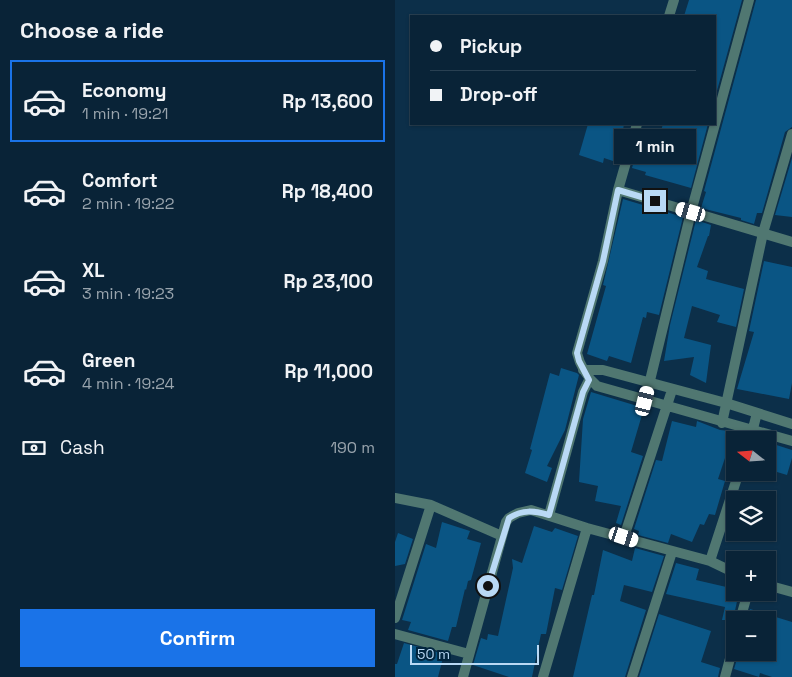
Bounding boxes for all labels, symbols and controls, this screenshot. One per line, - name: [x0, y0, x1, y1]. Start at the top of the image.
- text: Choose a ride: [20, 16, 164, 44]
- text: Pickup: [460, 34, 522, 59]
- text: Economy: [82, 78, 166, 103]
- icon: car: [22, 79, 67, 124]
- text: Drop-off: [460, 82, 538, 107]
- text: Rp 13,600: [282, 89, 373, 114]
- text: 1 min · 19:21: [82, 103, 168, 124]
- callout: 1 min: [614, 128, 696, 164]
- text: 1 min: [635, 136, 675, 157]
- text: Comfort: [82, 168, 158, 193]
- icon: car: [22, 169, 67, 214]
- text: Rp 18,400: [282, 179, 373, 204]
- route end: [644, 190, 666, 212]
- text: 2 min · 19:22: [82, 193, 174, 214]
- car: [674, 201, 707, 223]
- text: XL: [82, 258, 105, 283]
- icon: car: [22, 259, 67, 304]
- text: Rp 23,100: [283, 269, 373, 294]
- text: 3 min · 19:23: [82, 283, 174, 304]
- text: Green: [82, 348, 135, 373]
- icon: car: [22, 349, 67, 394]
- text: Rp 11,000: [285, 359, 373, 384]
- text: 4 min · 19:24: [82, 373, 175, 394]
- car: [634, 385, 655, 417]
- north arrow: [726, 431, 776, 481]
- map controls: [726, 431, 776, 661]
- icon: cash: [20, 434, 48, 462]
- text: Cash: [60, 435, 105, 460]
- text: 190 m: [330, 437, 375, 458]
- button: layers: [726, 491, 776, 541]
- car: [607, 525, 640, 549]
- button: +: [726, 551, 776, 601]
- route start: [477, 575, 499, 597]
- button: Confirm: [20, 609, 375, 667]
- button: −: [726, 611, 776, 661]
- scale bar: [410, 642, 539, 665]
- text: 50 m: [417, 645, 450, 663]

